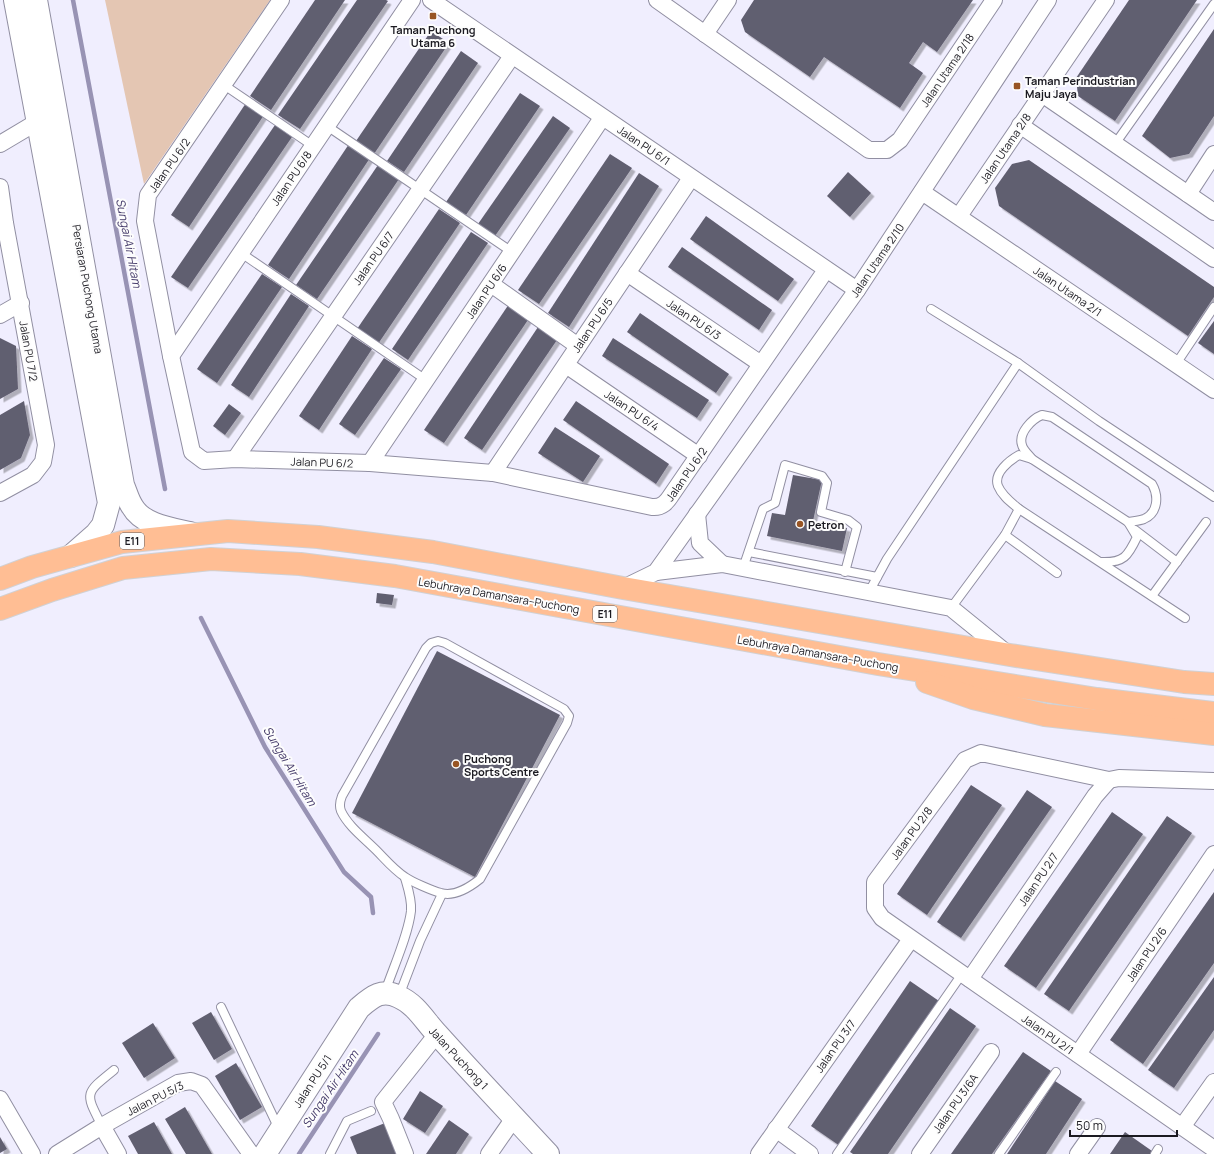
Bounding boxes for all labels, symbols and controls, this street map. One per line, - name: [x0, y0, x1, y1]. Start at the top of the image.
- marker: Taman Puchong Utama 6: [428, 11, 438, 21]
- place label: Taman Puchong Utama 6: [390, 22, 476, 50]
- street label: Jalan Utama 2/18: [917, 30, 977, 110]
- place label: Taman Perindustrian Maju Jaya: [1025, 73, 1136, 101]
- marker: Taman Perindustrian Maju Jaya: [1012, 81, 1022, 91]
- street label: Jalan Utama 2/8: [976, 110, 1034, 186]
- street label: Jalan PU 6/1: [615, 122, 673, 168]
- street label: Jalan PU 6/2: [145, 135, 193, 195]
- street label: Jalan PU 6/8: [267, 148, 315, 208]
- water label: Sungai Air Hitam: [112, 197, 146, 290]
- street label: Jalan Utama 2/10: [847, 220, 907, 300]
- street label: Persiaran Puchong Utama: [69, 223, 107, 355]
- street label: Jalan PU 6/7: [349, 228, 397, 288]
- street label: Jalan PU 6/6: [462, 261, 510, 321]
- street label: Jalan Utama 2/1: [1031, 263, 1105, 319]
- street label: Jalan PU 6/5: [568, 295, 616, 355]
- street label: Jalan PU 6/3: [664, 295, 724, 343]
- street label: Jalan PU 7/2: [16, 320, 42, 382]
- street label: Jalan PU 6/4: [602, 386, 662, 434]
- street label: Jalan PU 6/2: [662, 444, 710, 504]
- street label: Jalan PU 6/2: [290, 453, 354, 471]
- place label: Petron: [808, 517, 844, 532]
- marker: Petron: [795, 519, 805, 529]
- road number: E11: [120, 533, 144, 549]
- street label: Lebuhraya Damansara–Puchong: [417, 573, 581, 617]
- road number: E11: [593, 606, 617, 622]
- street label: Lebuhraya Damansara–Puchong: [736, 631, 900, 675]
- water label: Sungai Air Hitam: [259, 723, 321, 810]
- place label: Puchong Sports Centre: [464, 751, 540, 779]
- marker: Puchong Sports Centre: [451, 759, 461, 769]
- street label: Jalan PU 2/8: [887, 803, 935, 863]
- street label: Jalan PU 2/7: [1015, 849, 1061, 909]
- street label: Jalan PU 2/6: [1122, 924, 1170, 984]
- street label: Jalan PU 2/1: [1019, 1011, 1077, 1057]
- street label: Jalan PU 3/7: [811, 1017, 859, 1075]
- street label: Jalan Puchong 1: [426, 1023, 492, 1093]
- water label: Sungai Air Hitam: [298, 1046, 363, 1131]
- street label: Jalan PU 5/1: [289, 1052, 335, 1110]
- street label: Jalan PU 3/6A: [929, 1070, 981, 1136]
- street label: Jalan PU 5/3: [124, 1077, 186, 1119]
- scale bar: [1070, 1112, 1177, 1138]
- text: 50 m: [1076, 1117, 1103, 1134]

